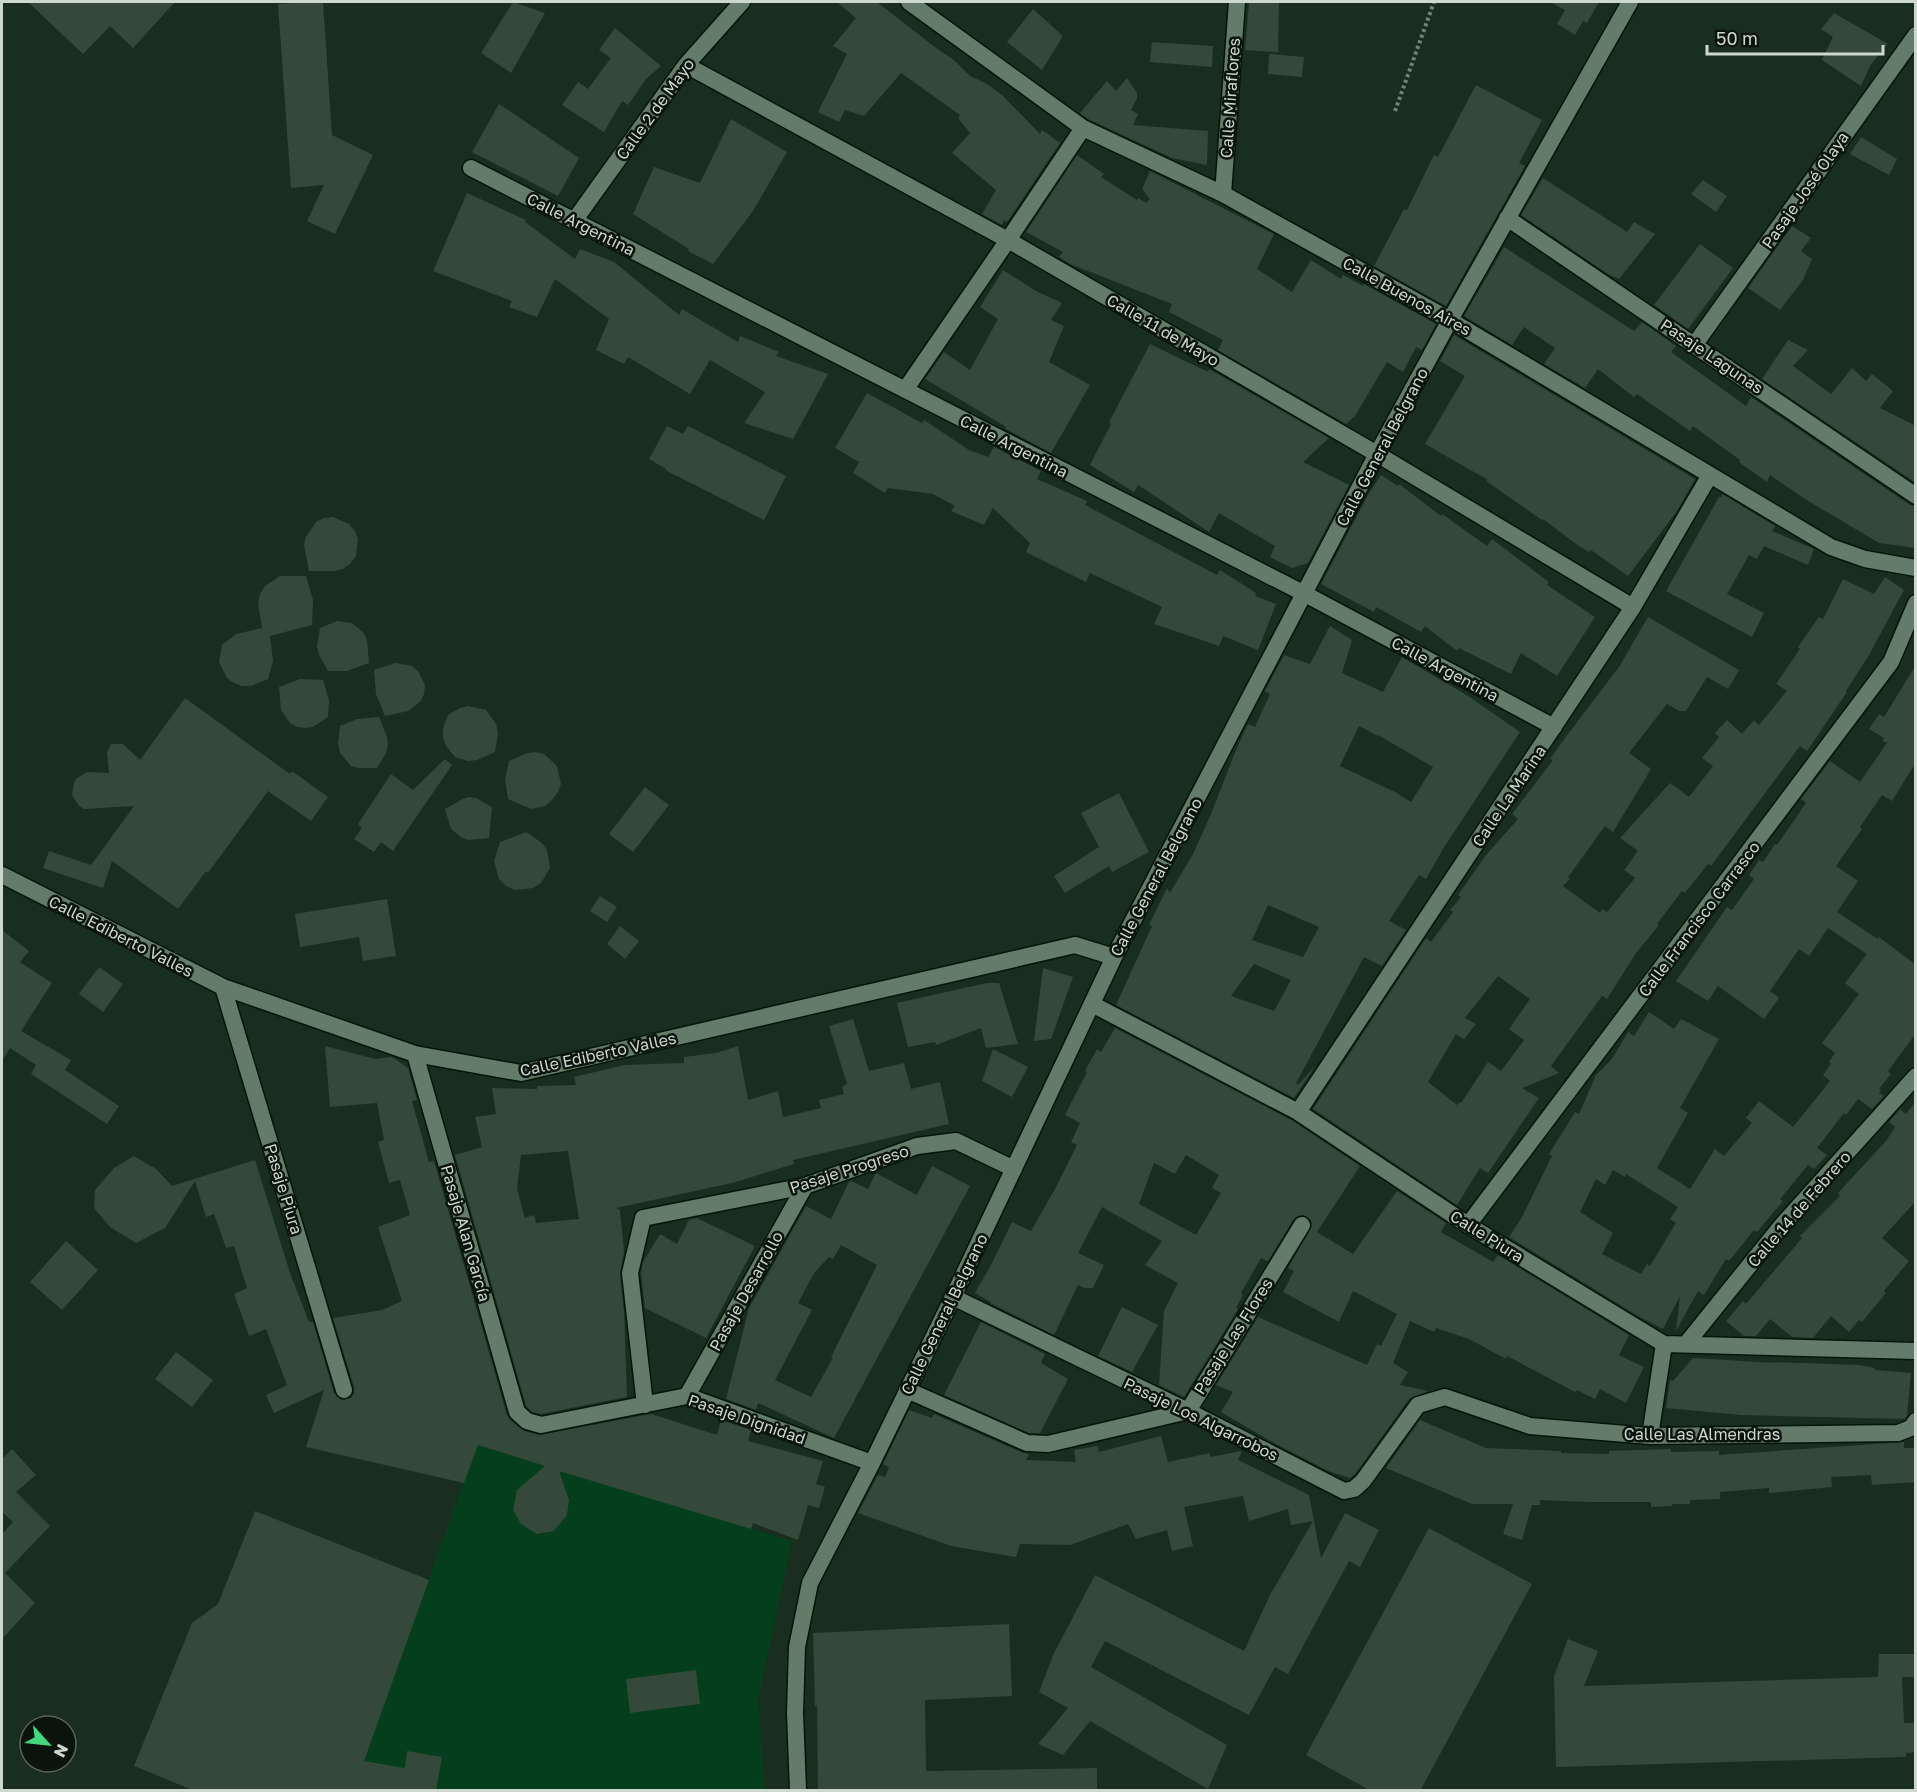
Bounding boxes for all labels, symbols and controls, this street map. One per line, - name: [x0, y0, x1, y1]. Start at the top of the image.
- scale bar: [1707, 18, 1882, 56]
- text: 50 m: [1716, 27, 1758, 49]
- street label: Calle Miraflores: [1216, 37, 1244, 159]
- street label: Calle 2 de Mayo: [612, 54, 698, 164]
- street label: Pasaje José Olaya: [1757, 128, 1853, 252]
- street label: Calle Argentina: [524, 188, 638, 260]
- street label: Calle Buenos Aires: [1339, 252, 1475, 340]
- street label: Calle 11 de Mayo: [1103, 290, 1223, 370]
- street label: Pasaje Lagunas: [1657, 314, 1767, 398]
- street label: Calle General Belgrano: [1332, 364, 1432, 530]
- street label: Calle Argentina: [957, 410, 1071, 482]
- street label: Calle Argentina: [1388, 632, 1502, 706]
- street label: Calle La Marina: [1468, 742, 1550, 850]
- street label: Calle General Belgrano: [1106, 794, 1206, 960]
- street label: Calle Francisco Carrasco: [1634, 837, 1764, 1001]
- street label: Calle Ediberto Valles: [45, 891, 197, 981]
- street label: Calle Ediberto Valles: [518, 1028, 678, 1080]
- street label: Pasaje Progreso: [787, 1140, 911, 1198]
- street label: Pasaje Piura: [261, 1141, 307, 1237]
- street label: Calle 14 de Febrero: [1743, 1147, 1855, 1271]
- street label: Pasaje Alan García: [437, 1162, 495, 1304]
- street label: Calle Piura: [1447, 1206, 1527, 1266]
- street label: Pasaje Desarrollo: [705, 1228, 787, 1354]
- street label: Calle General Belgrano: [896, 1230, 992, 1398]
- street label: Pasaje Las Flores: [1189, 1274, 1277, 1398]
- street label: Pasaje Los Algarrobos: [1120, 1373, 1282, 1465]
- street label: Pasaje Dignidad: [686, 1390, 808, 1448]
- street label: Calle Las Almendras: [1624, 1424, 1780, 1444]
- north arrow: [18, 1714, 78, 1774]
- text: N: [50, 1741, 73, 1761]

